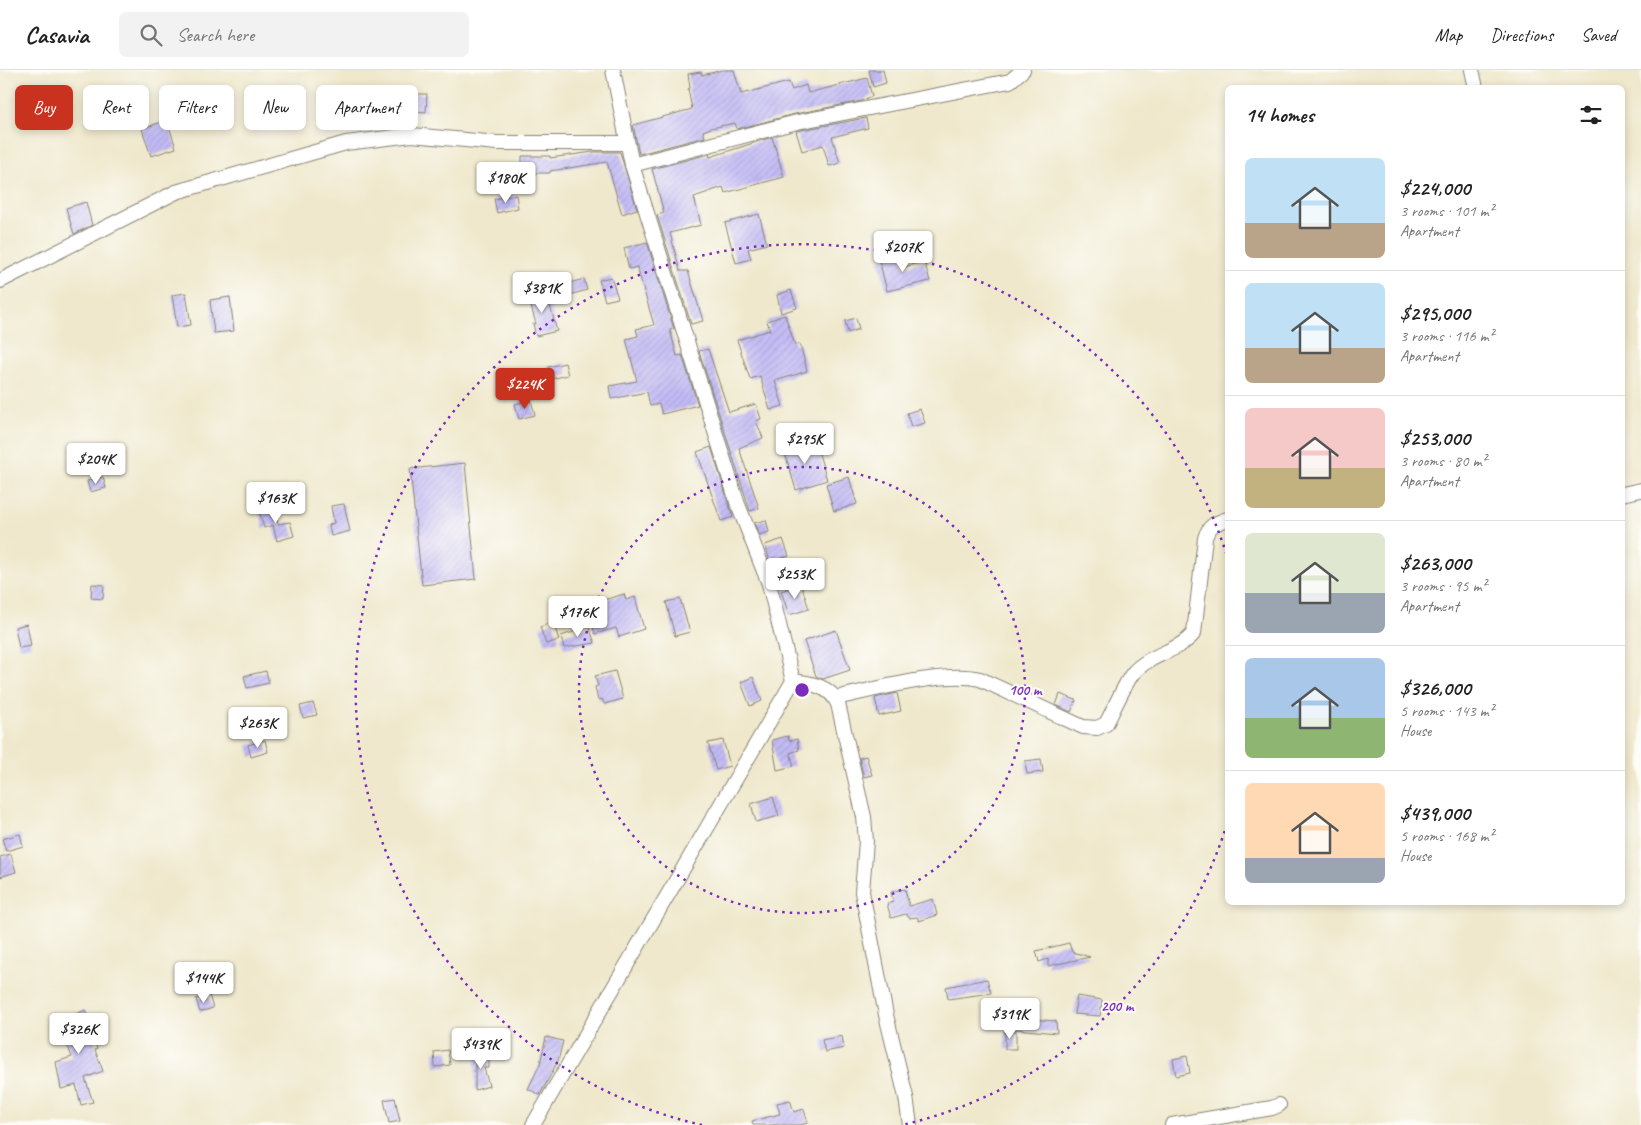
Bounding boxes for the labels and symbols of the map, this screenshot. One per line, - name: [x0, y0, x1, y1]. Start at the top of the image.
- pin: $180K: [471, 162, 541, 204]
- pin: $207K: [868, 230, 938, 273]
- pin: $381K: [507, 272, 577, 314]
- pin: $224K: [490, 368, 560, 410]
- pin: $295K: [770, 422, 840, 465]
- pin: $204K: [61, 442, 131, 485]
- pin: $163K: [241, 482, 311, 524]
- pin: $253K: [760, 558, 830, 600]
- pin: $176K: [543, 596, 613, 638]
- centre of rings: [793, 681, 811, 699]
- text: 100 m: [1009, 681, 1043, 700]
- pin: $263K: [223, 706, 293, 749]
- pin: $144K: [169, 962, 239, 1004]
- text: 200 m: [1101, 997, 1135, 1016]
- pin: $319K: [975, 998, 1045, 1040]
- pin: $326K: [44, 1012, 114, 1055]
- pin: $439K: [446, 1028, 516, 1070]

